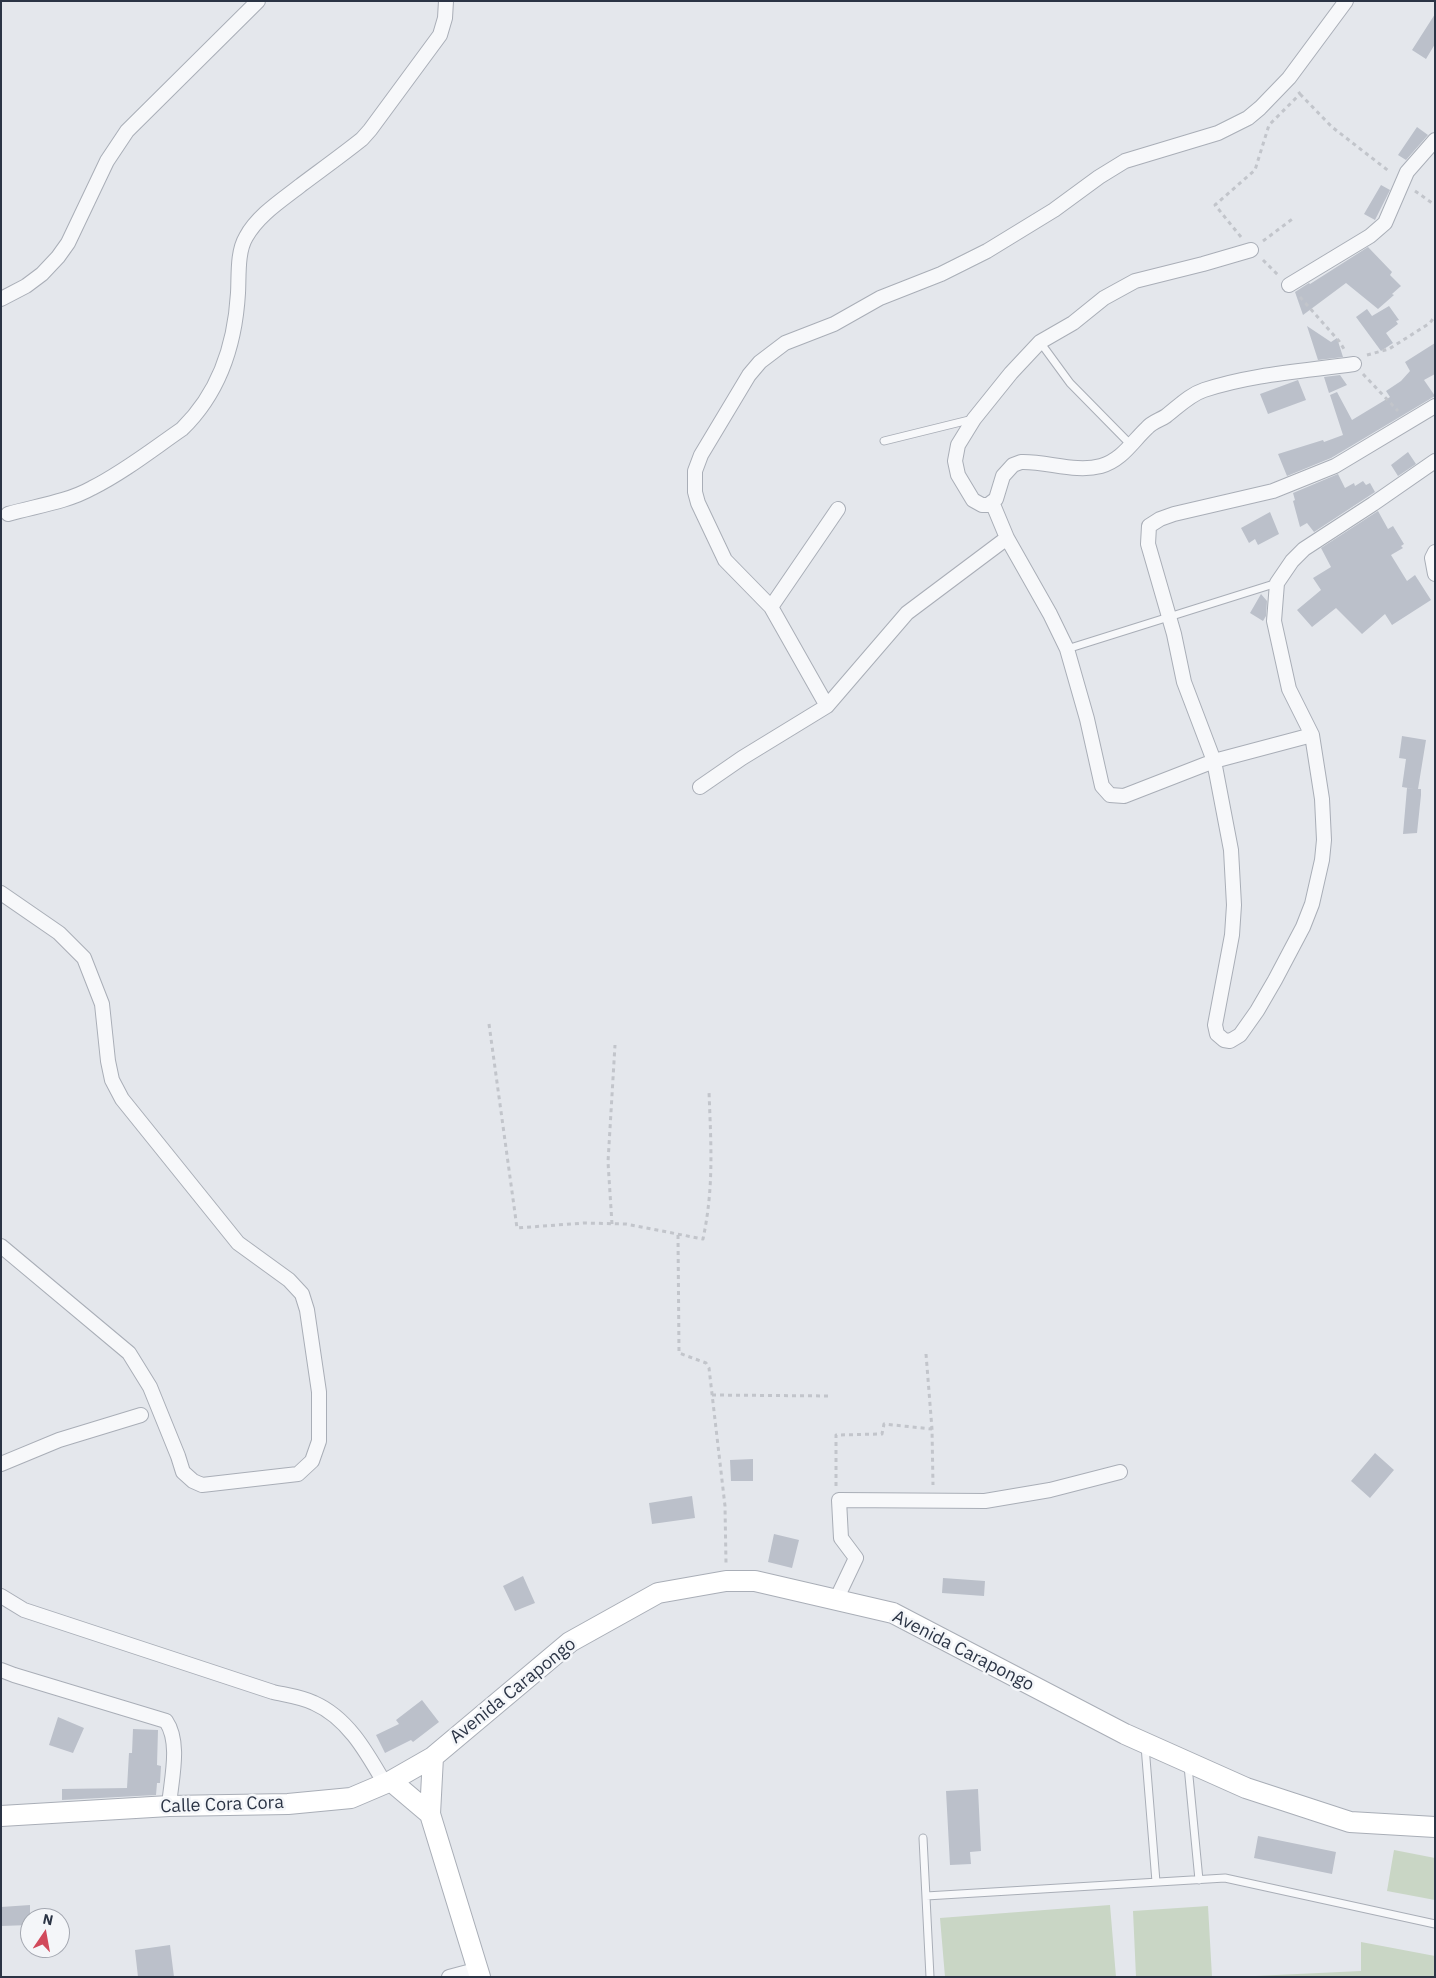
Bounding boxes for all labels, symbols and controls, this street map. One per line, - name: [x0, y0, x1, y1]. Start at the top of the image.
- street label: Avenida Carapongo: [889, 1606, 1037, 1696]
- street label: Avenida Carapongo: [446, 1634, 580, 1748]
- street label: Calle Cora Cora: [160, 1792, 284, 1818]
- north arrow: [20, 1908, 70, 1958]
- text: N: [41, 1909, 55, 1929]

